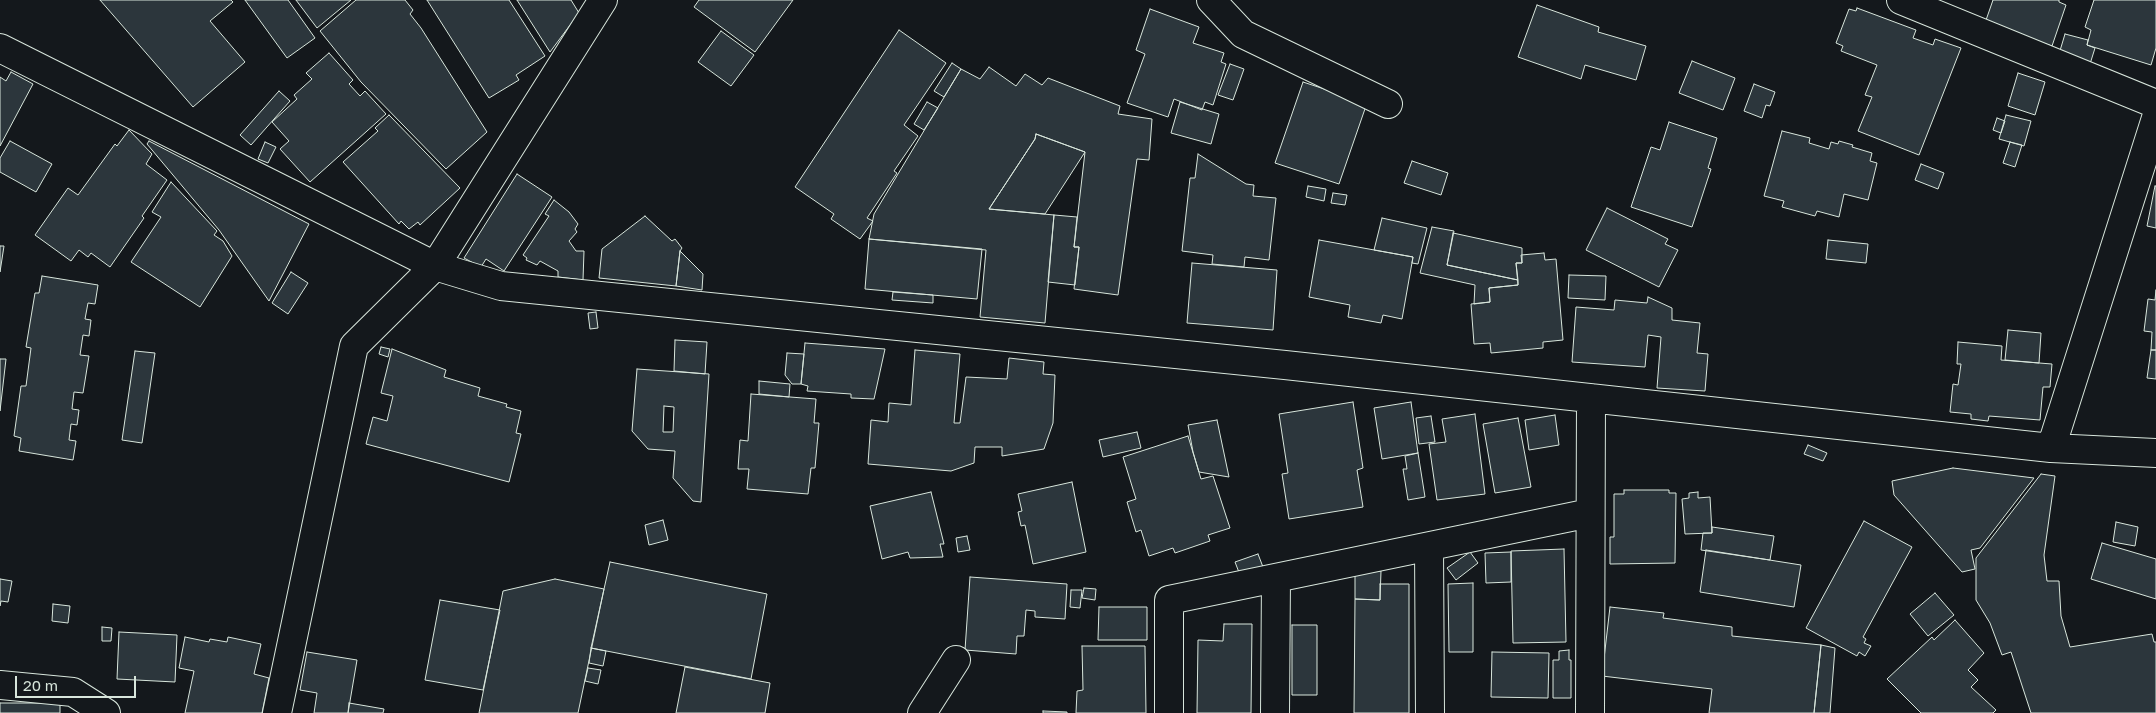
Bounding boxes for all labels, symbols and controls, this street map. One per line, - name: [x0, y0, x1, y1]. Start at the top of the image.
- scale bar: [18, 666, 139, 698]
- text: 20 m: [23, 676, 58, 694]

